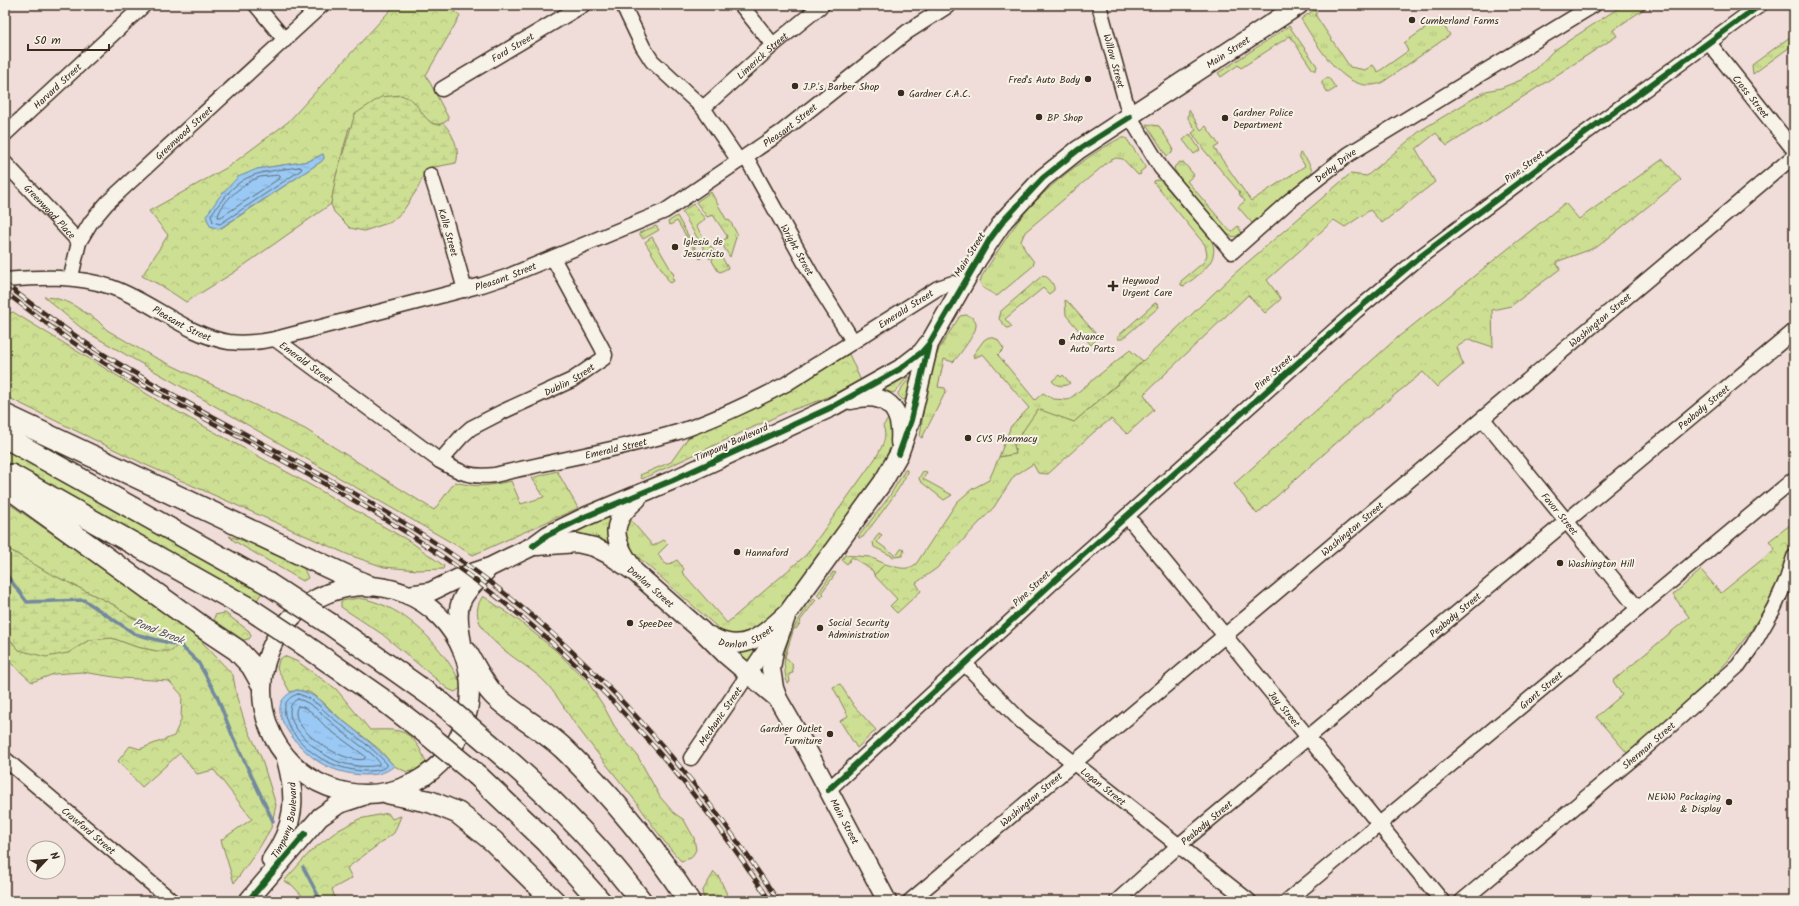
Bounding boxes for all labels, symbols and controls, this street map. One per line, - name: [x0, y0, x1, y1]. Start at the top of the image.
- place label: Cumberland Farms: [1420, 13, 1499, 29]
- marker: Cumberland Farms: [1407, 15, 1417, 25]
- scale bar: [28, 26, 109, 52]
- street label: Ford Street: [488, 29, 538, 67]
- street label: Limerick Street: [733, 29, 792, 83]
- text: 50 m: [34, 31, 61, 50]
- street label: Willow Street: [1098, 32, 1129, 90]
- street label: Main Street: [1203, 32, 1254, 73]
- street label: Harvard Street: [30, 60, 86, 113]
- place label: Fred's Auto Body: [1008, 72, 1080, 88]
- street label: Cross Street: [1728, 72, 1773, 122]
- marker: Fred's Auto Body: [1083, 74, 1093, 84]
- place label: J.P.'s Barber Shop: [803, 79, 879, 95]
- marker: J.P.'s Barber Shop: [790, 81, 800, 91]
- place label: Gardner C.A.C.: [909, 86, 970, 102]
- marker: Gardner C.A.C.: [896, 88, 906, 98]
- street label: Pleasant Street: [760, 100, 821, 152]
- street label: Greenwood Street: [152, 102, 217, 164]
- place label: Gardner Police Department: [1233, 105, 1293, 133]
- place label: BP Shop: [1047, 110, 1083, 126]
- marker: BP Shop: [1034, 112, 1044, 122]
- marker: Gardner Police Department: [1220, 113, 1230, 123]
- street label: Derby Drive: [1312, 144, 1360, 187]
- street label: Pine Street: [1501, 146, 1548, 187]
- street label: Greenwood Place: [20, 181, 80, 243]
- street label: Kalle Street: [433, 206, 462, 259]
- street label: Wright Street: [776, 221, 817, 279]
- street label: Main Street: [950, 229, 990, 280]
- place label: Iglesia de Jesucristo: [683, 234, 725, 262]
- marker: Iglesia de Jesucristo: [670, 242, 680, 252]
- street label: Pleasant Street: [473, 258, 539, 296]
- place label: Heywood Urgent Care: [1122, 273, 1173, 301]
- marker: Heywood Urgent Care: [1107, 280, 1119, 292]
- street label: Emerald Street: [875, 286, 937, 333]
- street label: Washington Street: [1565, 289, 1635, 352]
- street label: Pleasant Street: [149, 302, 214, 346]
- place label: Advance Auto Parts: [1070, 329, 1116, 357]
- marker: Advance Auto Parts: [1057, 337, 1067, 347]
- street label: Emerald Street: [276, 338, 336, 388]
- street label: Pine Street: [1251, 351, 1297, 394]
- street label: Dublin Street: [542, 360, 599, 401]
- street label: Peabody Street: [1675, 381, 1734, 434]
- street label: Timpany Boulevard: [692, 419, 772, 466]
- place label: CVS Pharmacy: [976, 431, 1038, 447]
- marker: CVS Pharmacy: [963, 433, 973, 443]
- street label: Emerald Street: [583, 434, 649, 464]
- street label: Favor Street: [1537, 489, 1582, 539]
- street label: Washington Street: [1318, 498, 1388, 560]
- place label: Hannaford: [745, 545, 789, 561]
- marker: Hannaford: [732, 547, 742, 557]
- place label: Washington Hill: [1568, 556, 1635, 572]
- marker: Washington Hill: [1555, 558, 1565, 568]
- street label: Donlan Street: [623, 562, 678, 612]
- street label: Pine Street: [1009, 567, 1054, 611]
- street label: Peabody Street: [1426, 589, 1485, 642]
- water label: Pond Brook: [131, 614, 188, 650]
- place label: Social Security Administration: [828, 615, 889, 643]
- place label: SpeeDee: [638, 616, 673, 632]
- marker: SpeeDee: [625, 618, 635, 628]
- street label: Donlon Street: [716, 621, 778, 653]
- marker: Social Security Administration: [815, 623, 825, 633]
- street label: Grant Street: [1516, 668, 1567, 714]
- street label: Mechanic Street: [695, 684, 747, 749]
- street label: Jay Street: [1264, 687, 1304, 731]
- street label: Sherman Street: [1619, 718, 1679, 773]
- place label: Gardner Outlet Furniture: [760, 721, 822, 749]
- marker: Gardner Outlet Furniture: [825, 729, 835, 739]
- street label: Logan Street: [1077, 764, 1129, 810]
- street label: Washington Street: [997, 769, 1066, 831]
- street label: Timpany Boulevard: [267, 780, 301, 862]
- place label: NEWW Packaging & Display: [1648, 789, 1721, 817]
- street label: Main Street: [825, 796, 863, 847]
- street label: Peabody Street: [1177, 797, 1237, 850]
- marker: NEWW Packaging & Display: [1724, 797, 1734, 807]
- street label: Crawford Street: [58, 803, 119, 859]
- north arrow: [26, 840, 66, 880]
- text: N: [44, 849, 64, 863]

